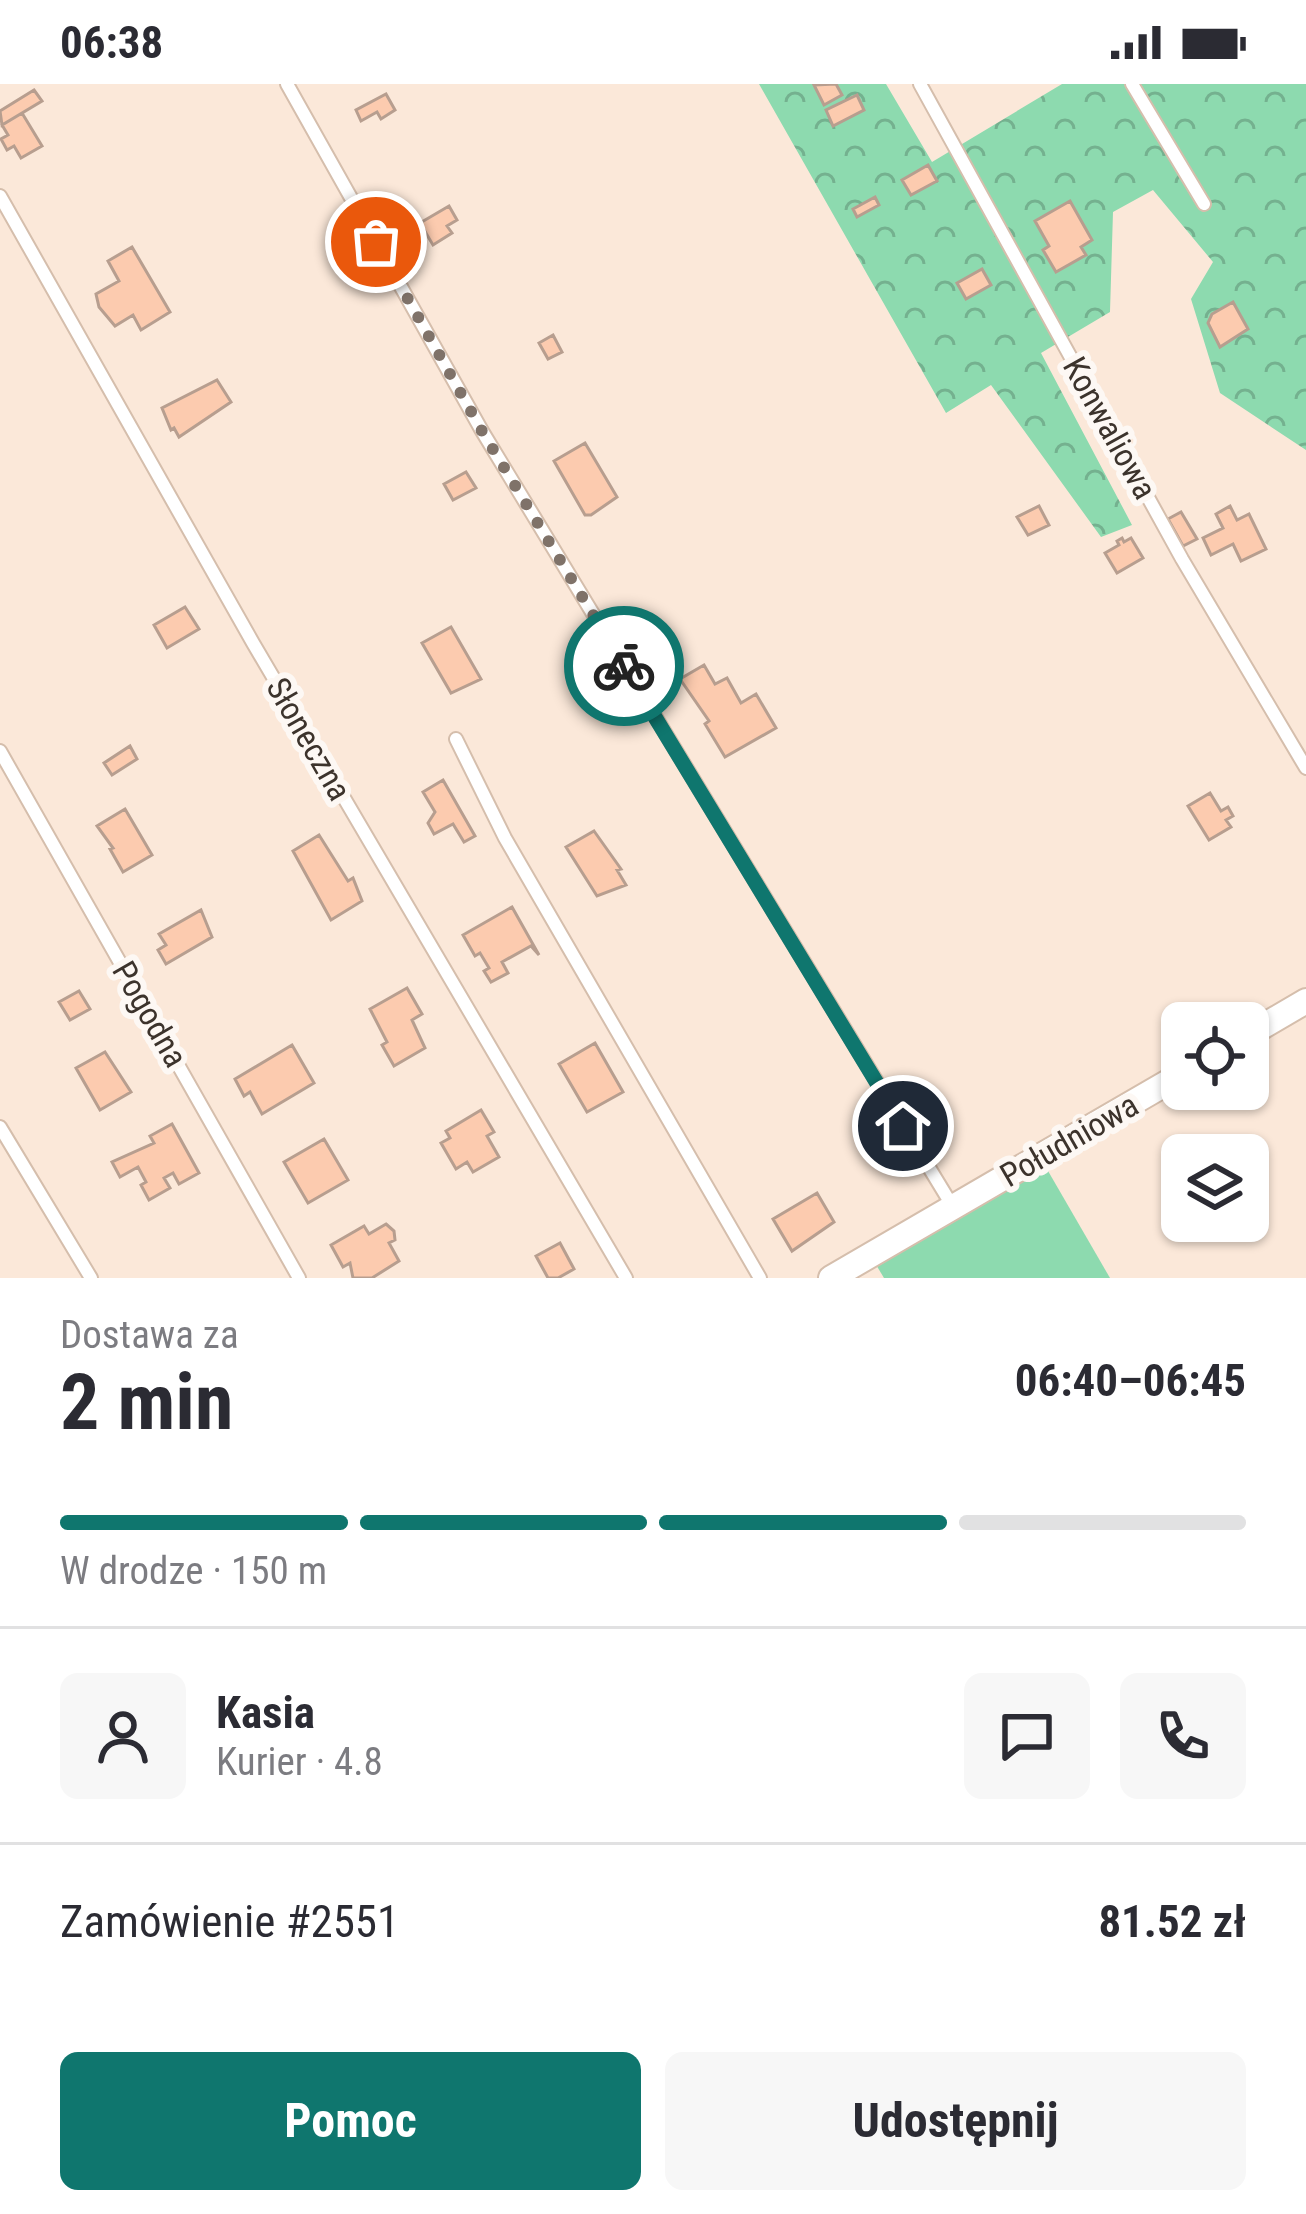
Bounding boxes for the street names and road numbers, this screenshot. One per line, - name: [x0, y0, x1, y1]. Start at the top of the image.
- street label: Konwaliowa: [1055, 350, 1165, 506]
- street label: Słoneczna: [258, 671, 360, 807]
- street label: Pogodna: [104, 954, 196, 1074]
- street label: Południowa: [993, 1085, 1145, 1195]

